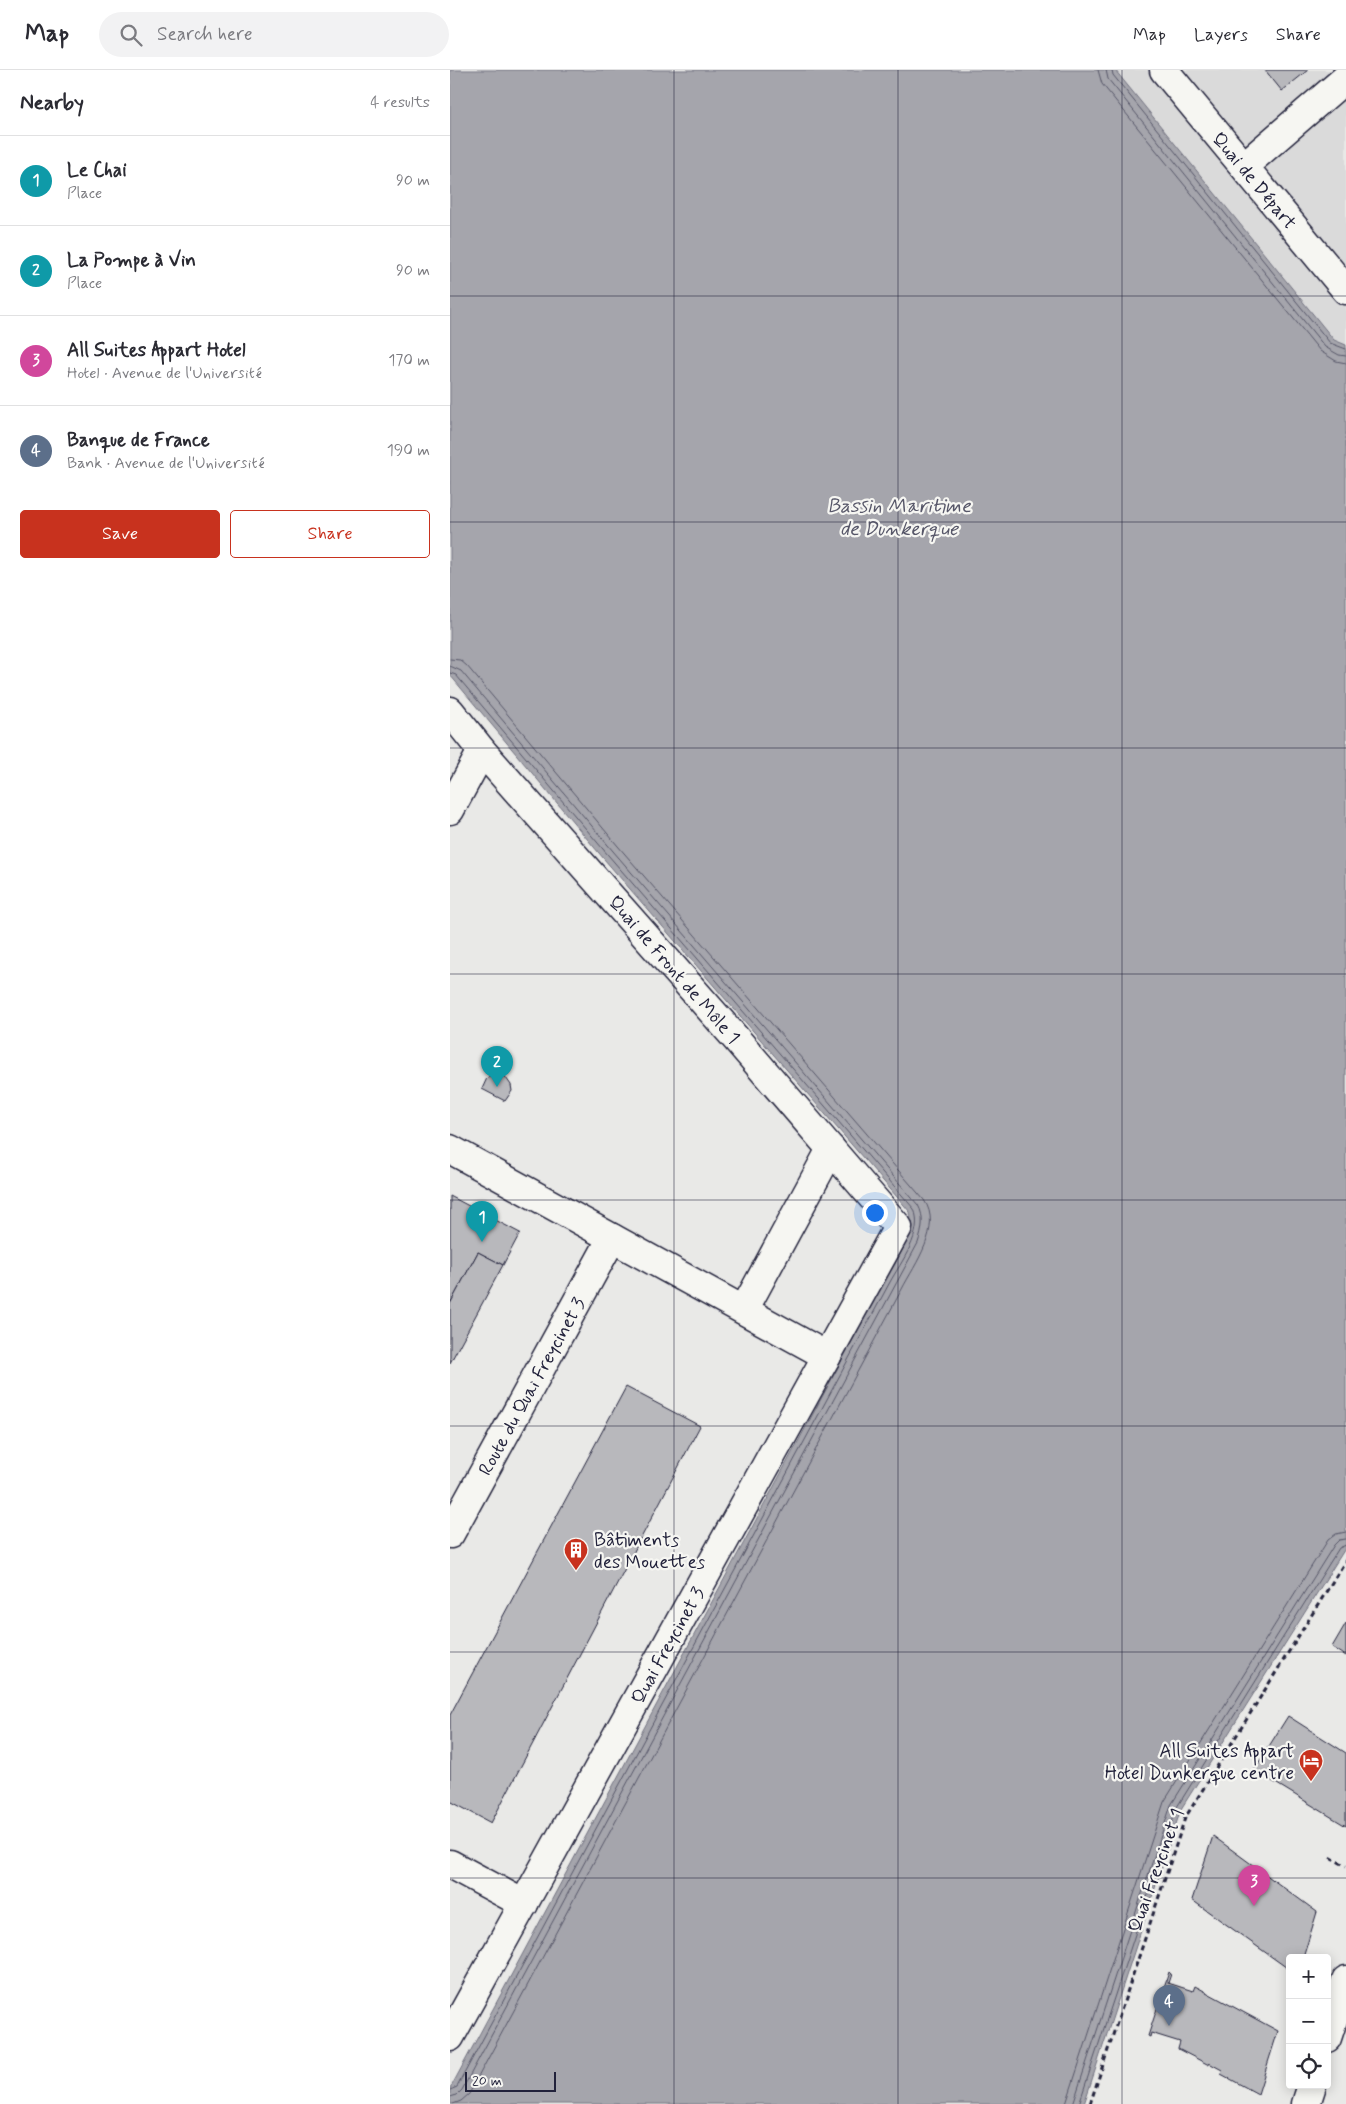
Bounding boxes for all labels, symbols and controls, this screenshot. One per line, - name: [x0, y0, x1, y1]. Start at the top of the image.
- search box: [99, 12, 449, 57]
- text: Map: [25, 19, 69, 50]
- icon: search: [117, 21, 145, 49]
- text: Search here: [157, 22, 253, 47]
- text: Map: [1133, 23, 1166, 47]
- text: Layers: [1194, 23, 1248, 47]
- text: Share: [1276, 23, 1321, 47]
- text: Nearby: [20, 89, 84, 117]
- text: 4 results: [370, 92, 430, 113]
- street label: Quai de Départ: [1206, 127, 1302, 235]
- text: Le Chai: [67, 158, 127, 183]
- text: 1: [32, 170, 40, 191]
- text: 90 m: [396, 170, 430, 191]
- text: Place: [67, 183, 102, 204]
- text: La Pompe à Vin: [67, 248, 196, 273]
- text: 2: [32, 260, 40, 281]
- text: 90 m: [396, 260, 430, 281]
- text: Place: [67, 273, 102, 294]
- text: All Suites Appart Hotel: [67, 338, 246, 363]
- text: 3: [32, 350, 40, 371]
- text: 170 m: [388, 350, 430, 371]
- text: Hotel · Avenue de l'Université: [67, 363, 262, 384]
- text: Banque de France: [67, 428, 210, 453]
- text: 4: [31, 440, 41, 461]
- text: 190 m: [387, 440, 430, 461]
- text: Bank · Avenue de l'Université: [67, 453, 265, 474]
- water label: Bassin Maritime de Dunkerque: [827, 493, 972, 543]
- button: Save: [20, 510, 220, 558]
- button: Share: [230, 510, 430, 558]
- street label: Quai de Front de Môle 1: [602, 890, 745, 1050]
- pin: 2: [481, 1046, 513, 1087]
- your location: [862, 1200, 888, 1226]
- pin: 1: [466, 1201, 498, 1242]
- street label: Route du Quai Freycinet 3: [473, 1293, 592, 1480]
- place label: Bâtiments des Mouettes: [594, 1528, 706, 1575]
- building icon: Bâtiments des Mouettes: [563, 1537, 589, 1571]
- street label: Quai Freycinet 3: [626, 1582, 711, 1709]
- place label: All Suites Appart Hotel Dunkerque centre: [1105, 1739, 1294, 1786]
- hotel icon: All Suites Appart Hotel Dunkerque centre: [1298, 1748, 1324, 1782]
- street label: Quai Freycinet 1: [1122, 1805, 1190, 1936]
- pin: 3: [1238, 1865, 1270, 1906]
- map controls: [1286, 1954, 1331, 2089]
- button: +: [1286, 1954, 1331, 1999]
- pin: 4: [1153, 1985, 1185, 2026]
- button: −: [1286, 1999, 1331, 2044]
- button: locate: [1286, 2044, 1331, 2089]
- scale bar: [465, 2069, 556, 2092]
- text: 20 m: [472, 2072, 502, 2090]

